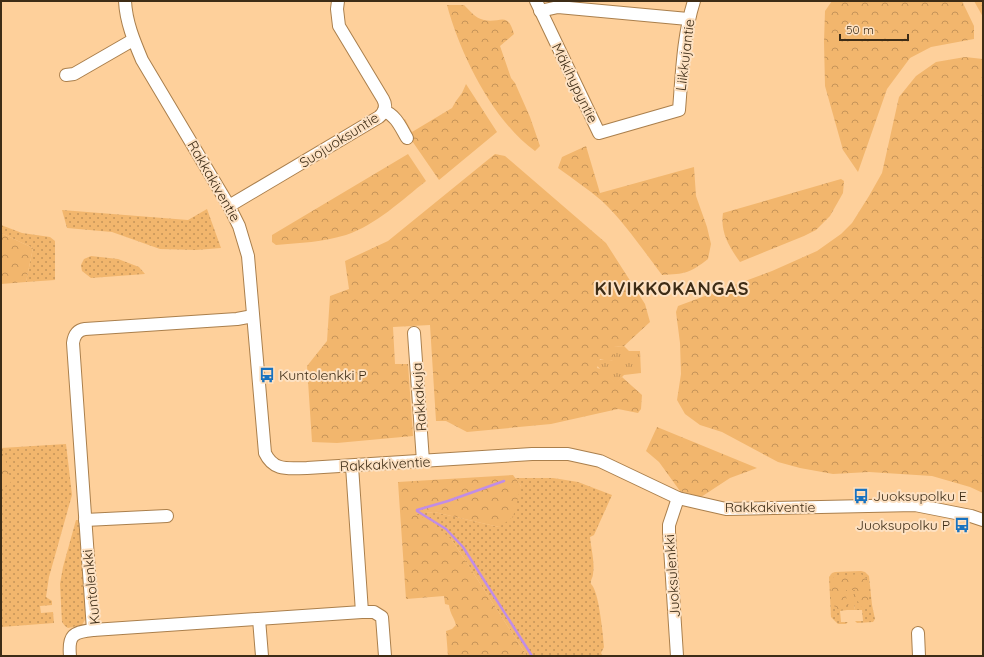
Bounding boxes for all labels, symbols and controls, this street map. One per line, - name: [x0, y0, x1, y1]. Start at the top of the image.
- scale bar: [840, 16, 908, 42]
- street label: Liikkujantie: [672, 18, 698, 92]
- text: 50 m: [846, 22, 874, 37]
- street label: Mäkihypyntie: [548, 40, 602, 126]
- street label: Suojuoksuntie: [296, 108, 382, 172]
- street label: Rakkakiventie: [184, 137, 245, 225]
- district label: KIVIKKOKANGAS: [595, 277, 749, 300]
- street label: Rakkakuja: [408, 362, 430, 432]
- bus stop icon: Kuntolenkki P: [258, 366, 276, 384]
- place label: Kuntolenkki P: [279, 366, 367, 384]
- street label: Rakkakiventie: [339, 453, 431, 475]
- bus stop icon: Juoksupolku E: [852, 487, 870, 505]
- place label: Juoksupolku E: [873, 487, 967, 505]
- street label: Rakkakiventie: [725, 498, 815, 516]
- place label: Juoksupolku P: [856, 516, 950, 534]
- bus stop icon: Juoksupolku P: [953, 516, 971, 534]
- street label: Juoksulenkki: [660, 534, 684, 618]
- street label: Kuntolenkki: [78, 549, 104, 625]

